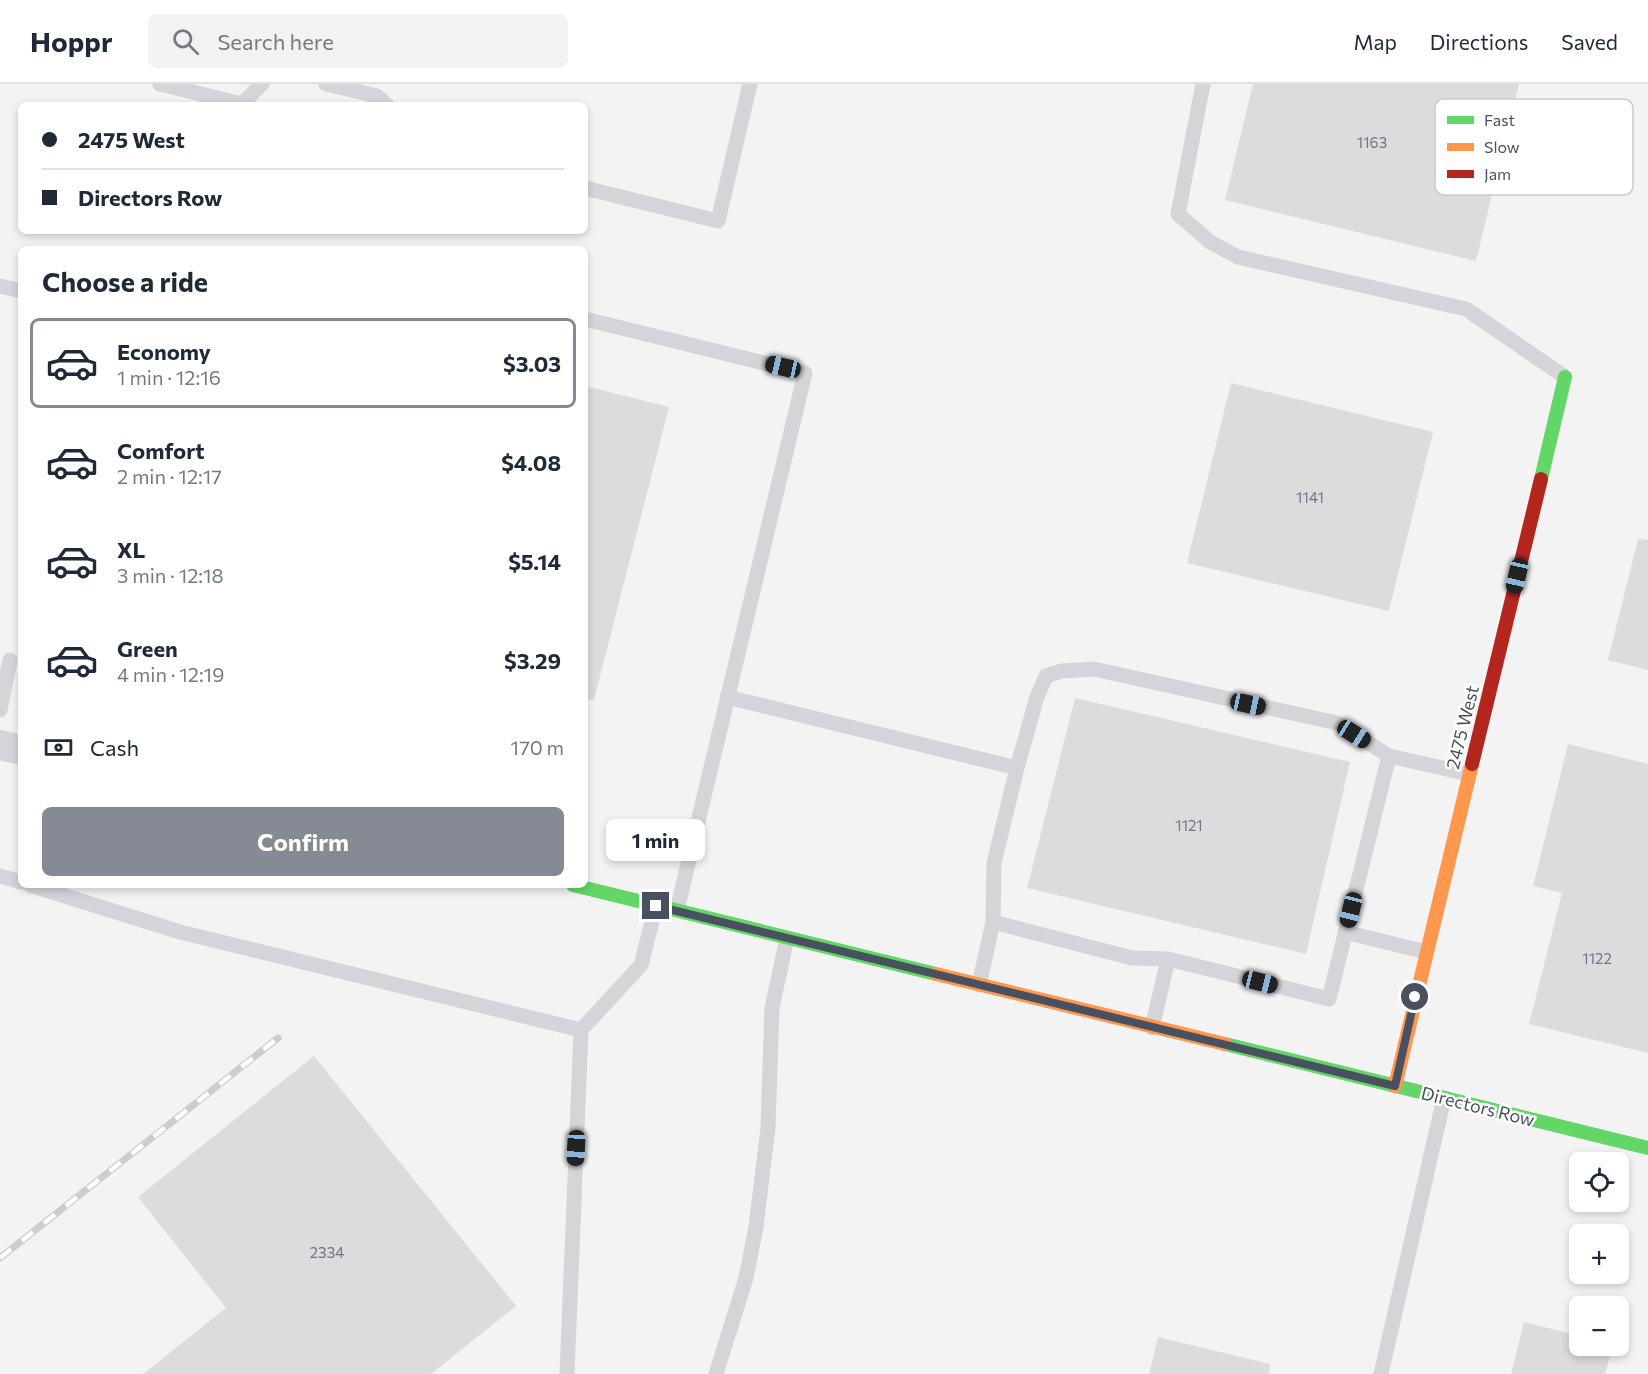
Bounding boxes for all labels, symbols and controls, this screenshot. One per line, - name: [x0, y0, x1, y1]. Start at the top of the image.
- search box: [148, 14, 568, 68]
- text: Hoppr: [30, 24, 112, 58]
- icon: search: [169, 25, 202, 58]
- text: Search here: [217, 28, 334, 55]
- text: Map: [1354, 29, 1397, 54]
- text: Directions: [1430, 29, 1528, 54]
- text: Saved: [1561, 29, 1618, 54]
- legend: [1435, 99, 1633, 195]
- text: Fast: [1484, 110, 1515, 129]
- text: 2475 West: [78, 126, 185, 153]
- house number: 1163: [1357, 133, 1387, 151]
- text: Slow: [1484, 137, 1520, 156]
- text: Jam: [1484, 164, 1511, 183]
- text: Directors Row: [78, 184, 222, 211]
- text: Choose a ride: [42, 265, 208, 298]
- icon: car: [45, 336, 99, 390]
- text: Economy: [117, 338, 211, 365]
- text: $3.03: [503, 350, 561, 377]
- car: [763, 354, 803, 380]
- text: 1 min · 12:16: [117, 365, 221, 389]
- icon: car: [45, 435, 99, 489]
- text: Comfort: [117, 437, 205, 464]
- text: $4.08: [501, 449, 561, 476]
- text: 2 min · 12:17: [117, 464, 222, 488]
- house number: 1141: [1296, 488, 1324, 506]
- icon: car: [45, 534, 99, 588]
- text: XL: [117, 536, 145, 563]
- text: $5.14: [508, 548, 561, 575]
- car: [1504, 556, 1530, 596]
- text: 3 min · 12:18: [117, 563, 224, 587]
- icon: car: [45, 633, 99, 687]
- text: Green: [117, 635, 178, 662]
- text: $3.29: [504, 647, 561, 674]
- text: 4 min · 12:19: [117, 662, 224, 686]
- street label: 2475 West: [1441, 683, 1483, 771]
- car: [1229, 691, 1267, 717]
- car: [1334, 717, 1374, 751]
- icon: cash: [42, 731, 75, 764]
- text: Cash: [90, 734, 139, 761]
- text: 170 m: [511, 735, 564, 759]
- button: Confirm: [42, 807, 564, 876]
- house number: 1121: [1175, 816, 1203, 834]
- callout: 1 min: [606, 819, 706, 861]
- text: 1 min: [632, 828, 679, 852]
- car: [1338, 890, 1364, 930]
- route end: [642, 892, 669, 919]
- house number: 1122: [1582, 949, 1612, 967]
- car: [1240, 969, 1280, 995]
- route start: [1401, 983, 1428, 1010]
- street label: Directors Row: [1419, 1081, 1537, 1131]
- car: [566, 1130, 586, 1166]
- map controls: [1569, 1152, 1629, 1356]
- button: locate: [1569, 1152, 1629, 1212]
- button: +: [1569, 1224, 1629, 1284]
- house number: 2334: [310, 1243, 344, 1261]
- button: −: [1569, 1296, 1629, 1356]

